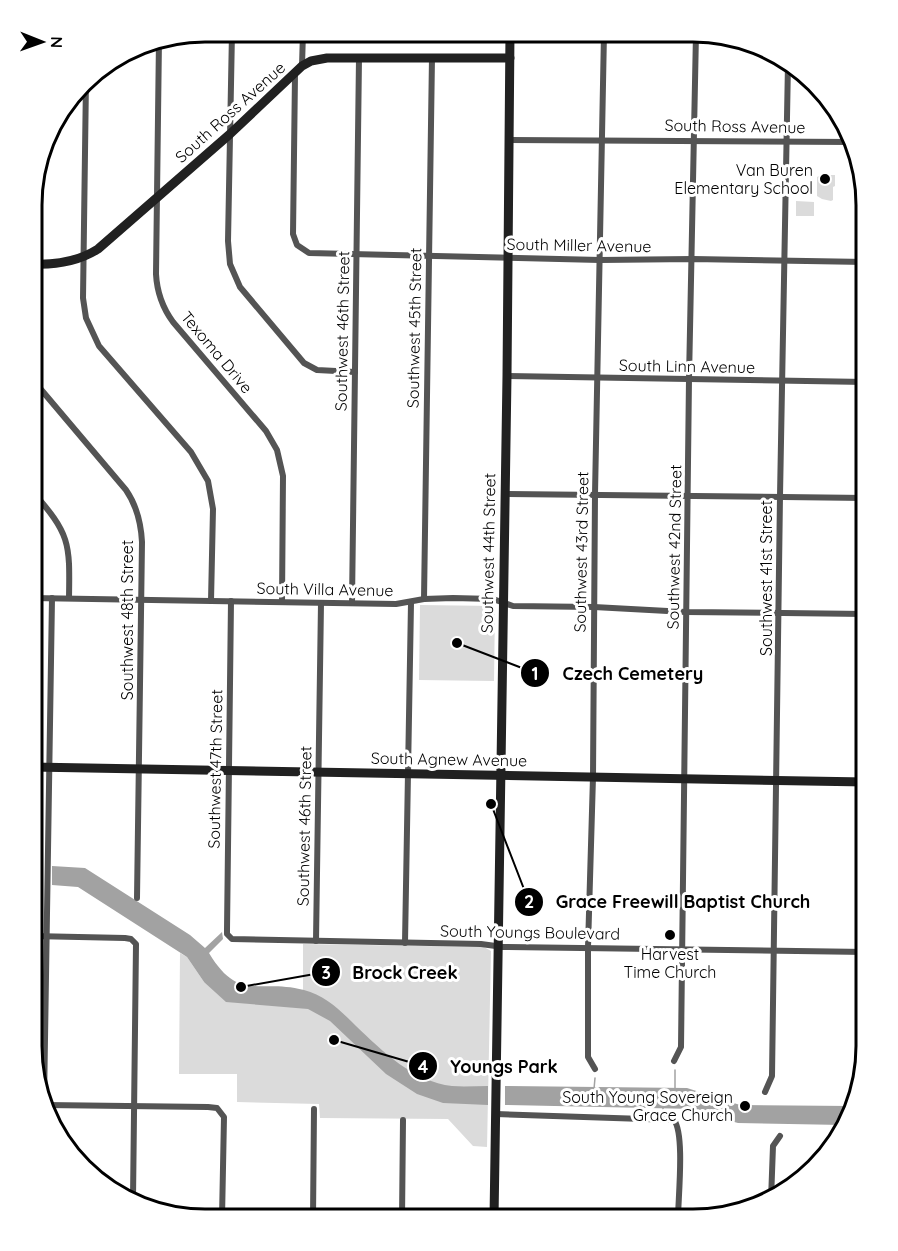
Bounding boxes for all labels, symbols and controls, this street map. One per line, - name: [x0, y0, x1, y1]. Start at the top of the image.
- north arrow: [12, 12, 72, 72]
- text: N: [47, 36, 67, 48]
- street label: South Ross Avenue: [171, 57, 289, 167]
- street label: South Ross Avenue: [664, 115, 806, 137]
- place label: Van Buren Elementary School: [674, 160, 813, 198]
- marker: Van Buren Elementary School: [818, 172, 832, 186]
- street label: South Miller Avenue: [506, 234, 652, 256]
- street label: Southwest 45th Street: [403, 248, 425, 408]
- street label: Southwest 46th Street: [331, 251, 353, 411]
- street label: Texoma Drive: [177, 307, 257, 397]
- street label: South Linn Avenue: [619, 355, 755, 377]
- street label: Southwest 42nd Street: [663, 464, 685, 630]
- street label: Southwest 43rd Street: [570, 471, 592, 633]
- street label: Southwest 44th Street: [477, 473, 499, 633]
- street label: Southwest 41st Street: [756, 500, 776, 656]
- street label: Southwest 48th Street: [117, 540, 137, 700]
- street label: South Villa Avenue: [256, 578, 394, 600]
- callout: Czech Cemetery: [520, 655, 715, 691]
- text: 1: [531, 662, 539, 685]
- text: Czech Cemetery: [563, 662, 703, 685]
- street label: Southwest 47th Street: [204, 689, 226, 849]
- street label: Southwest 46th Street: [293, 746, 315, 906]
- street label: South Agnew Avenue: [371, 748, 527, 770]
- callout: Grace Freewill Baptist Church: [514, 884, 823, 920]
- text: 2: [524, 890, 534, 913]
- text: Grace Freewill Baptist Church: [556, 890, 810, 913]
- street label: South Youngs Boulevard: [440, 920, 620, 944]
- marker: Harvest Time Church: [663, 928, 677, 942]
- place label: Harvest Time Church: [624, 944, 716, 982]
- callout: Brock Creek: [311, 954, 470, 990]
- text: 3: [321, 961, 331, 984]
- text: Brock Creek: [352, 961, 458, 984]
- callout: Youngs Park: [408, 1048, 570, 1084]
- text: 4: [418, 1055, 429, 1078]
- text: Youngs Park: [450, 1055, 558, 1078]
- place label: South Young Sovereign Grace Church: [562, 1087, 733, 1125]
- marker: South Young Sovereign Grace Church: [738, 1099, 752, 1113]

